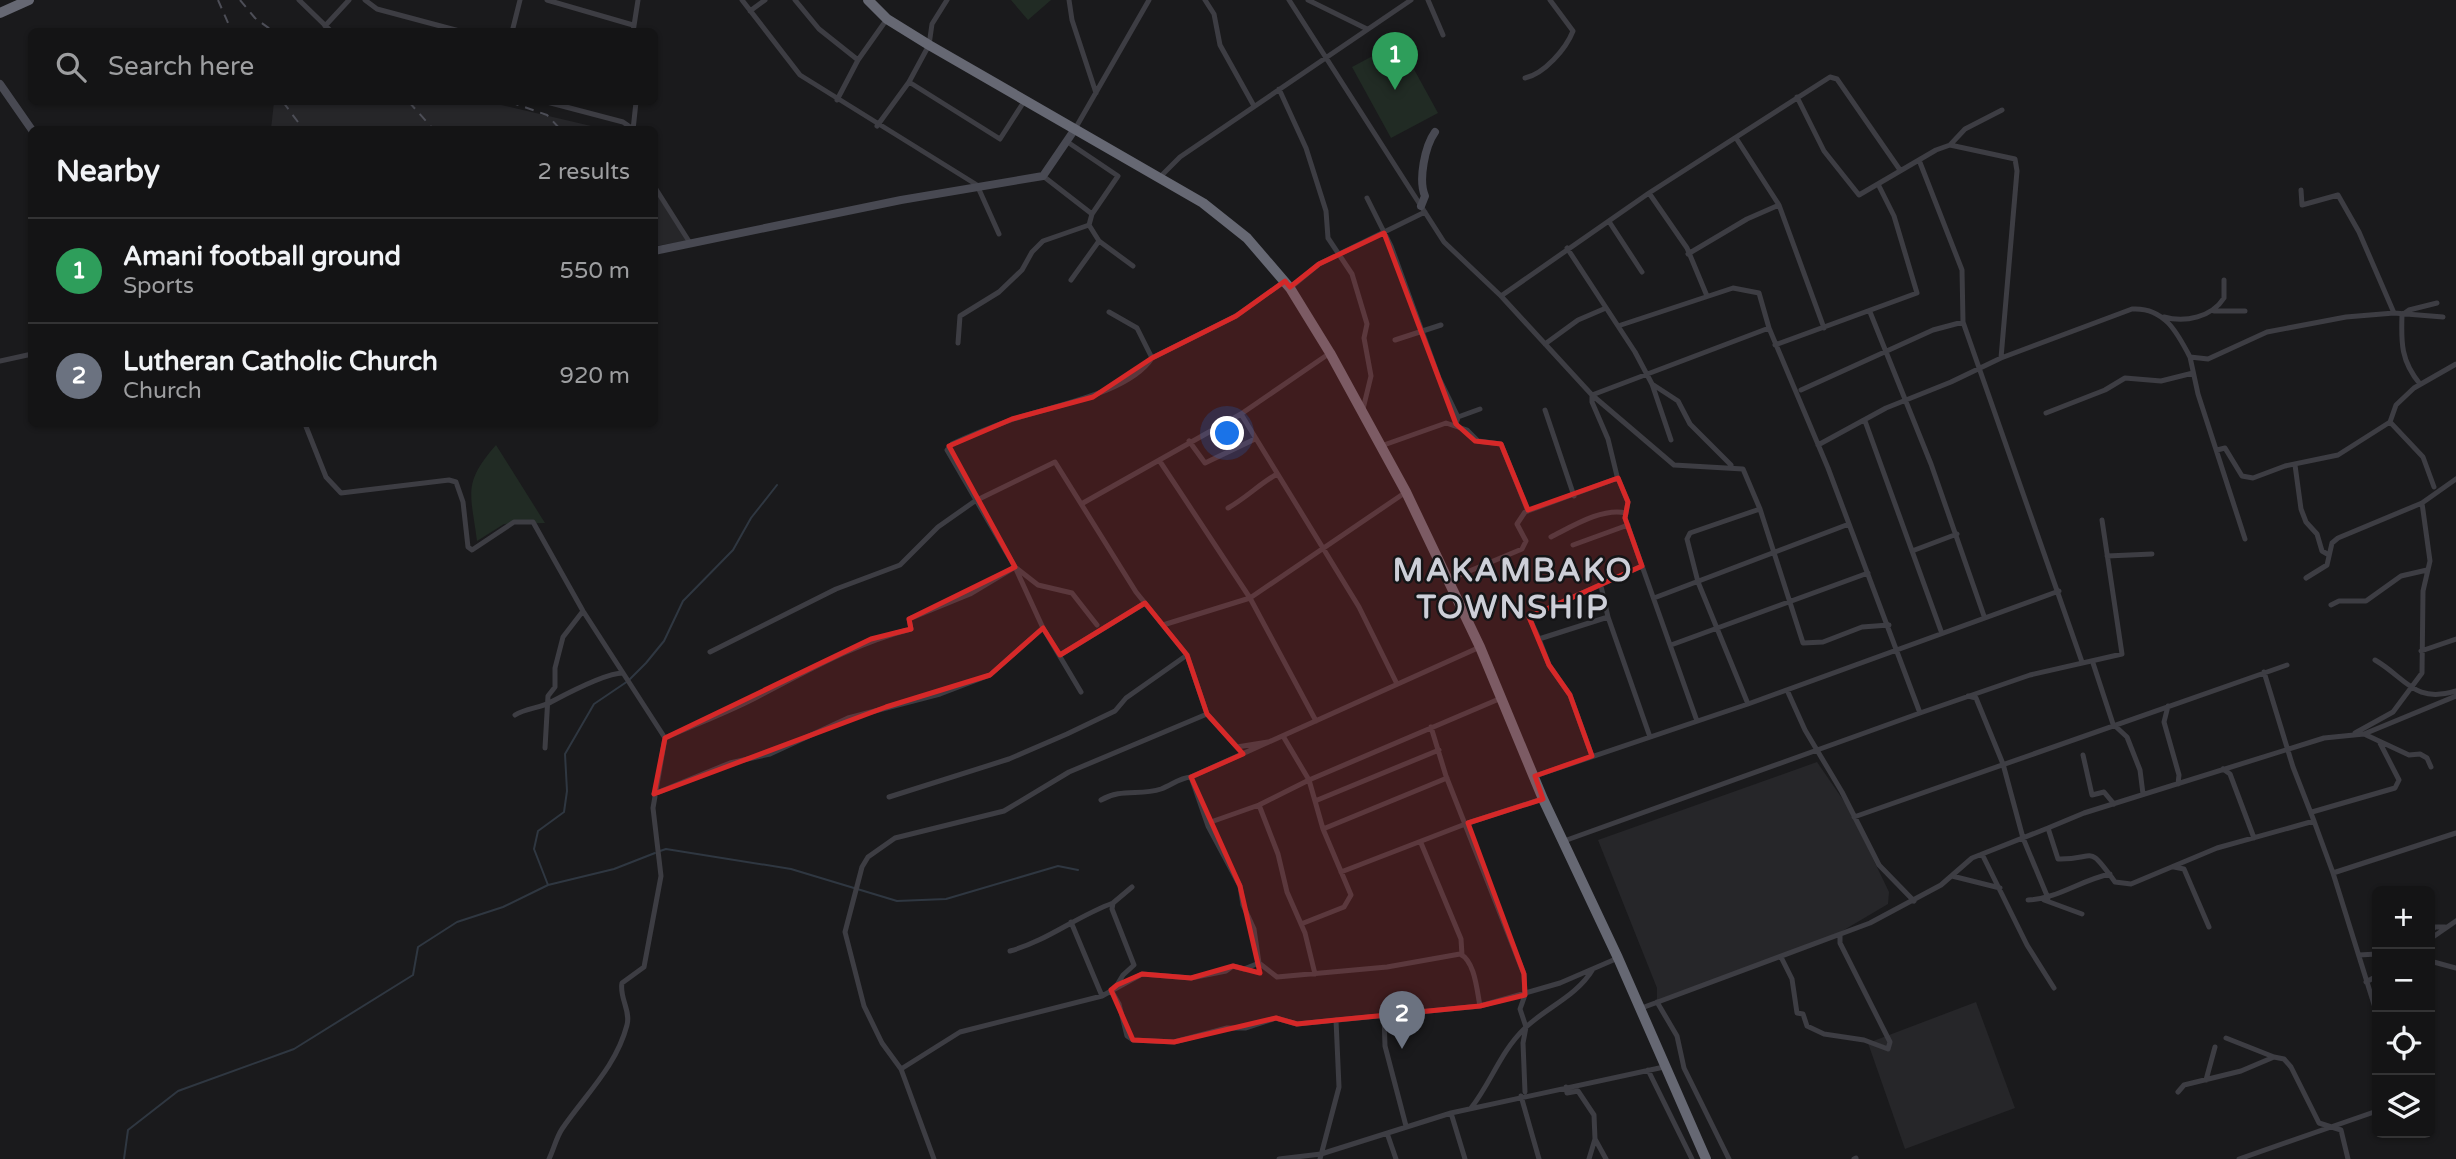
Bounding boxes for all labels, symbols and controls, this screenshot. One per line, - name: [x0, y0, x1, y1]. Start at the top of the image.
- search box: [28, 28, 658, 105]
- pin: 1: [1372, 32, 1418, 90]
- icon: search: [52, 48, 90, 86]
- text: Search here: [108, 51, 254, 82]
- text: Nearby: [56, 153, 160, 190]
- text: 2 results: [537, 158, 630, 186]
- text: Amani football ground: [123, 241, 401, 272]
- text: 1: [72, 257, 86, 285]
- text: 550 m: [560, 257, 630, 285]
- text: Sports: [123, 272, 194, 300]
- text: Lutheran Catholic Church: [123, 346, 438, 377]
- text: 2: [72, 362, 86, 390]
- text: 920 m: [560, 362, 630, 390]
- text: Church: [123, 377, 202, 405]
- your location: [1210, 416, 1244, 450]
- district label: MAKAMBAKO TOWNSHIP: [1393, 552, 1633, 627]
- map controls: [2372, 886, 2435, 1138]
- button: +: [2372, 886, 2435, 949]
- button: −: [2372, 949, 2435, 1012]
- pin: 2: [1379, 991, 1425, 1049]
- button: locate: [2372, 1012, 2435, 1075]
- button: layers: [2372, 1075, 2435, 1138]

